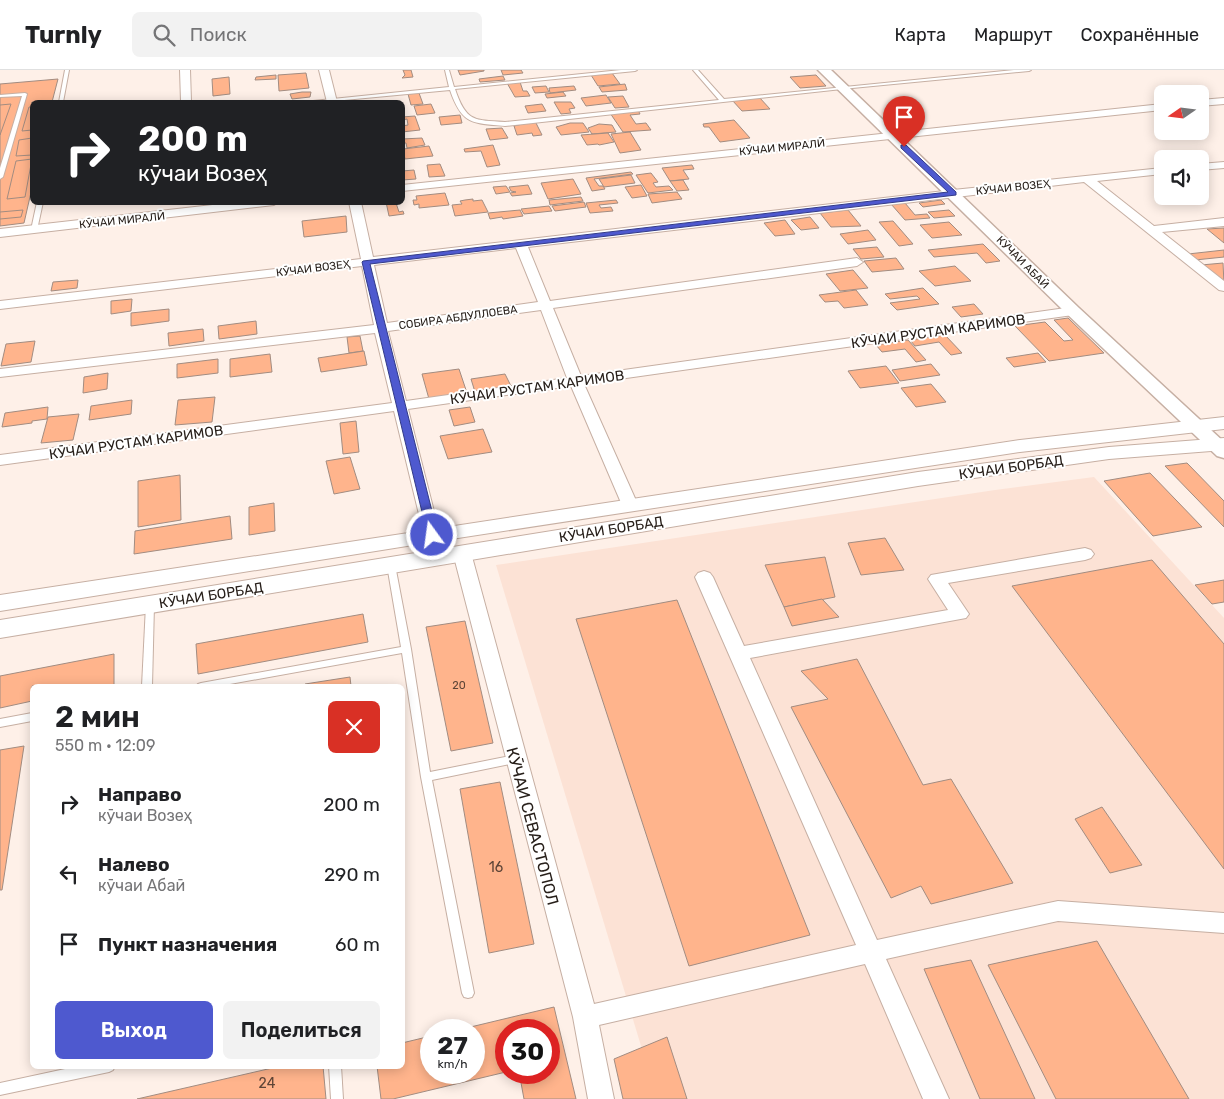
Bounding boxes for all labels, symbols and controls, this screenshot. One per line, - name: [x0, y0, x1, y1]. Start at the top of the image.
- search box: [132, 12, 482, 57]
- text: Turnly: [25, 21, 102, 49]
- icon: search: [150, 21, 178, 49]
- text: Поиск: [190, 23, 247, 46]
- text: Карта: [895, 24, 946, 46]
- text: Маршрут: [974, 24, 1053, 46]
- text: Сохранённые: [1081, 24, 1199, 46]
- north arrow: [1154, 85, 1209, 140]
- map controls: [1154, 85, 1209, 205]
- pin: [883, 96, 925, 147]
- icon: arrive: [890, 103, 918, 131]
- text: 200 m: [138, 118, 248, 160]
- icon: right: [55, 120, 120, 185]
- street label: КӮЧАИ МИРАЛӢ: [739, 137, 826, 158]
- button: sound: [1154, 150, 1209, 205]
- text: кӯчаи Возеҳ: [138, 160, 267, 187]
- street label: КӮЧАИ ВОЗЕҲ: [975, 177, 1051, 198]
- street label: КӮЧАИ МИРАЛӢ: [79, 210, 166, 231]
- street label: КӮЧАИ АБАӢ: [994, 233, 1052, 291]
- street label: КӮЧАИ ВОЗЕҲ: [275, 257, 352, 279]
- street label: СОБИРА АБДУЛЛОЕВА: [398, 303, 519, 332]
- street label: КӮЧАИ РУСТАМ КАРИМОВ: [850, 311, 1026, 352]
- street label: КӮЧАИ РУСТАМ КАРИМОВ: [449, 367, 625, 408]
- street label: КӮЧАИ РУСТАМ КАРИМОВ: [48, 422, 224, 463]
- street label: КӮЧАИ БОРБАД: [958, 452, 1064, 483]
- position arrow: [405, 508, 457, 560]
- street label: КӮЧАИ БОРБАД: [558, 513, 664, 546]
- street label: КӮЧАИ БОРБАД: [158, 579, 264, 612]
- house number: 20: [452, 679, 466, 692]
- text: 2 мин: [55, 699, 140, 735]
- button: close: [328, 701, 380, 753]
- text: 550 m · 12:09: [55, 736, 155, 755]
- street label: КӮЧАИ СЕВАСТОПОЛ: [502, 745, 564, 907]
- text: Направо: [98, 783, 182, 806]
- icon: right: [55, 790, 83, 818]
- text: 200 m: [323, 793, 380, 816]
- text: кӯчаи Возеҳ: [98, 806, 192, 825]
- text: Налево: [98, 853, 170, 876]
- house number: 16: [489, 859, 503, 876]
- icon: left: [55, 860, 83, 888]
- text: 290 m: [324, 863, 380, 886]
- text: кӯчаи Абаӣ: [98, 876, 185, 895]
- icon: arrive: [55, 930, 83, 958]
- text: Пункт назначения: [98, 933, 277, 956]
- text: 60 m: [335, 933, 380, 956]
- button: Выход: [55, 1001, 213, 1059]
- button: Поделиться: [223, 1001, 380, 1059]
- speed limit sign: 30: [495, 1019, 560, 1084]
- text: 27: [437, 1031, 468, 1060]
- text: km/h: [438, 1057, 467, 1071]
- house number: 24: [259, 1075, 276, 1092]

